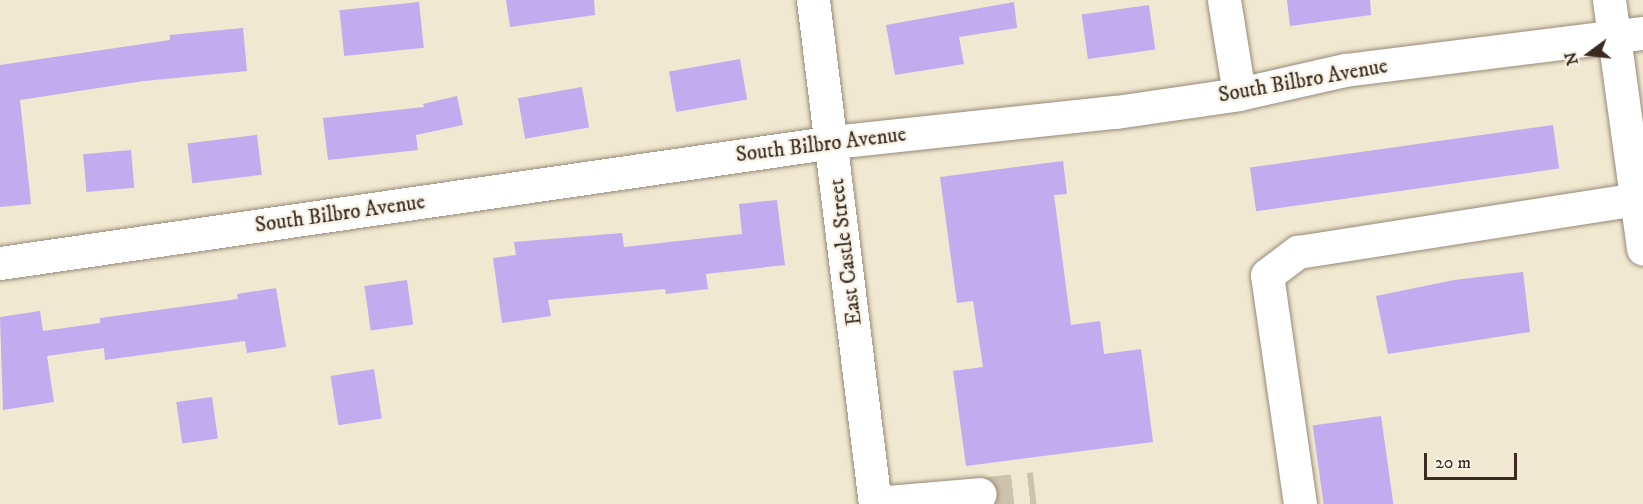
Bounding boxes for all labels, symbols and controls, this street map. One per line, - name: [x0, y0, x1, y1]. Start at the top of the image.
- north arrow: [1559, 24, 1619, 84]
- text: N: [1560, 50, 1583, 68]
- street label: South Bilbro Avenue: [1216, 54, 1390, 108]
- street label: South Bilbro Avenue: [734, 122, 908, 168]
- street label: East Castle Street: [824, 177, 868, 327]
- street label: South Bilbro Avenue: [253, 190, 427, 238]
- scale bar: [1427, 441, 1520, 479]
- text: 20 m: [1435, 452, 1471, 474]

